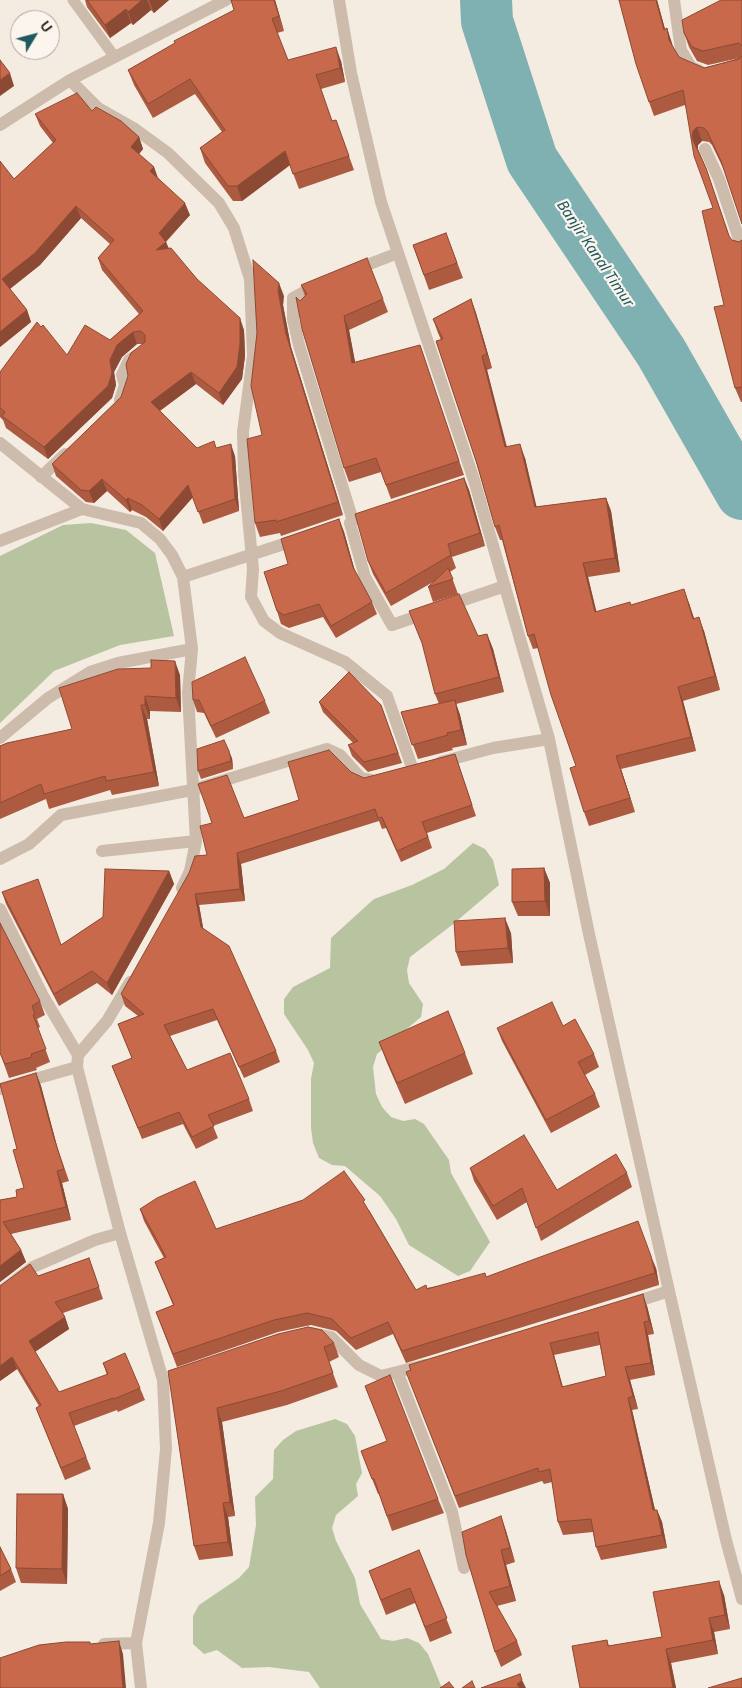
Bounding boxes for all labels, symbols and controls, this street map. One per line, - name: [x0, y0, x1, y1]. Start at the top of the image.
- north arrow: [10, 10, 60, 60]
- text: U: [36, 16, 57, 36]
- water label: Banjir Kanal Timur: [553, 197, 637, 311]

